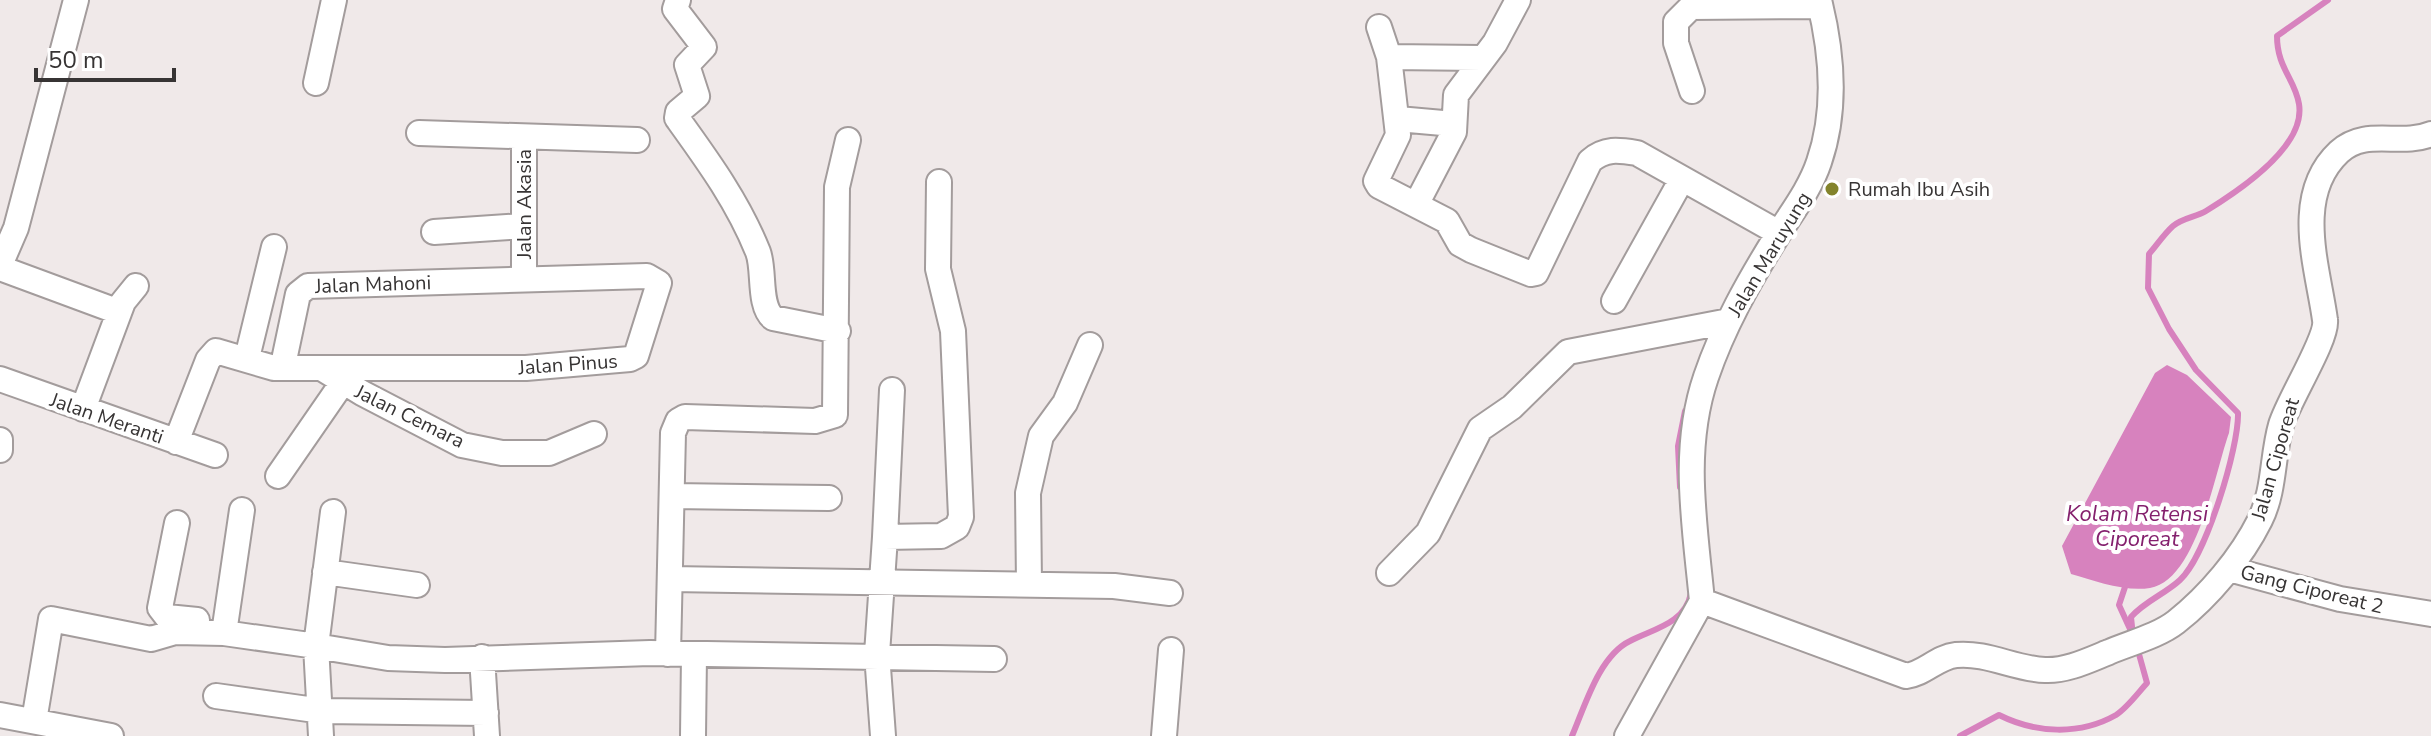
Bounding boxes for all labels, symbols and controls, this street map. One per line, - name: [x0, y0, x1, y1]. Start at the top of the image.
- scale bar: [36, 32, 174, 82]
- text: 50 m: [48, 44, 104, 76]
- street label: Jalan Akasia: [511, 149, 538, 260]
- place label: Rumah Ibu Asih: [1848, 176, 1990, 203]
- marker: Rumah Ibu Asih: [1823, 180, 1841, 198]
- street label: Jalan Maruyung: [1721, 187, 1817, 322]
- street label: Jalan Mahoni: [313, 269, 432, 300]
- street label: Jalan Pinus: [516, 348, 619, 382]
- street label: Jalan Cemara: [350, 378, 469, 455]
- street label: Jalan Meranti: [45, 386, 167, 451]
- street label: Jalan Ciporeat: [2245, 394, 2306, 525]
- water label: Kolam Retensi Ciporeat: [2066, 499, 2209, 554]
- street label: Gang Ciporeat 2: [2237, 559, 2386, 620]

